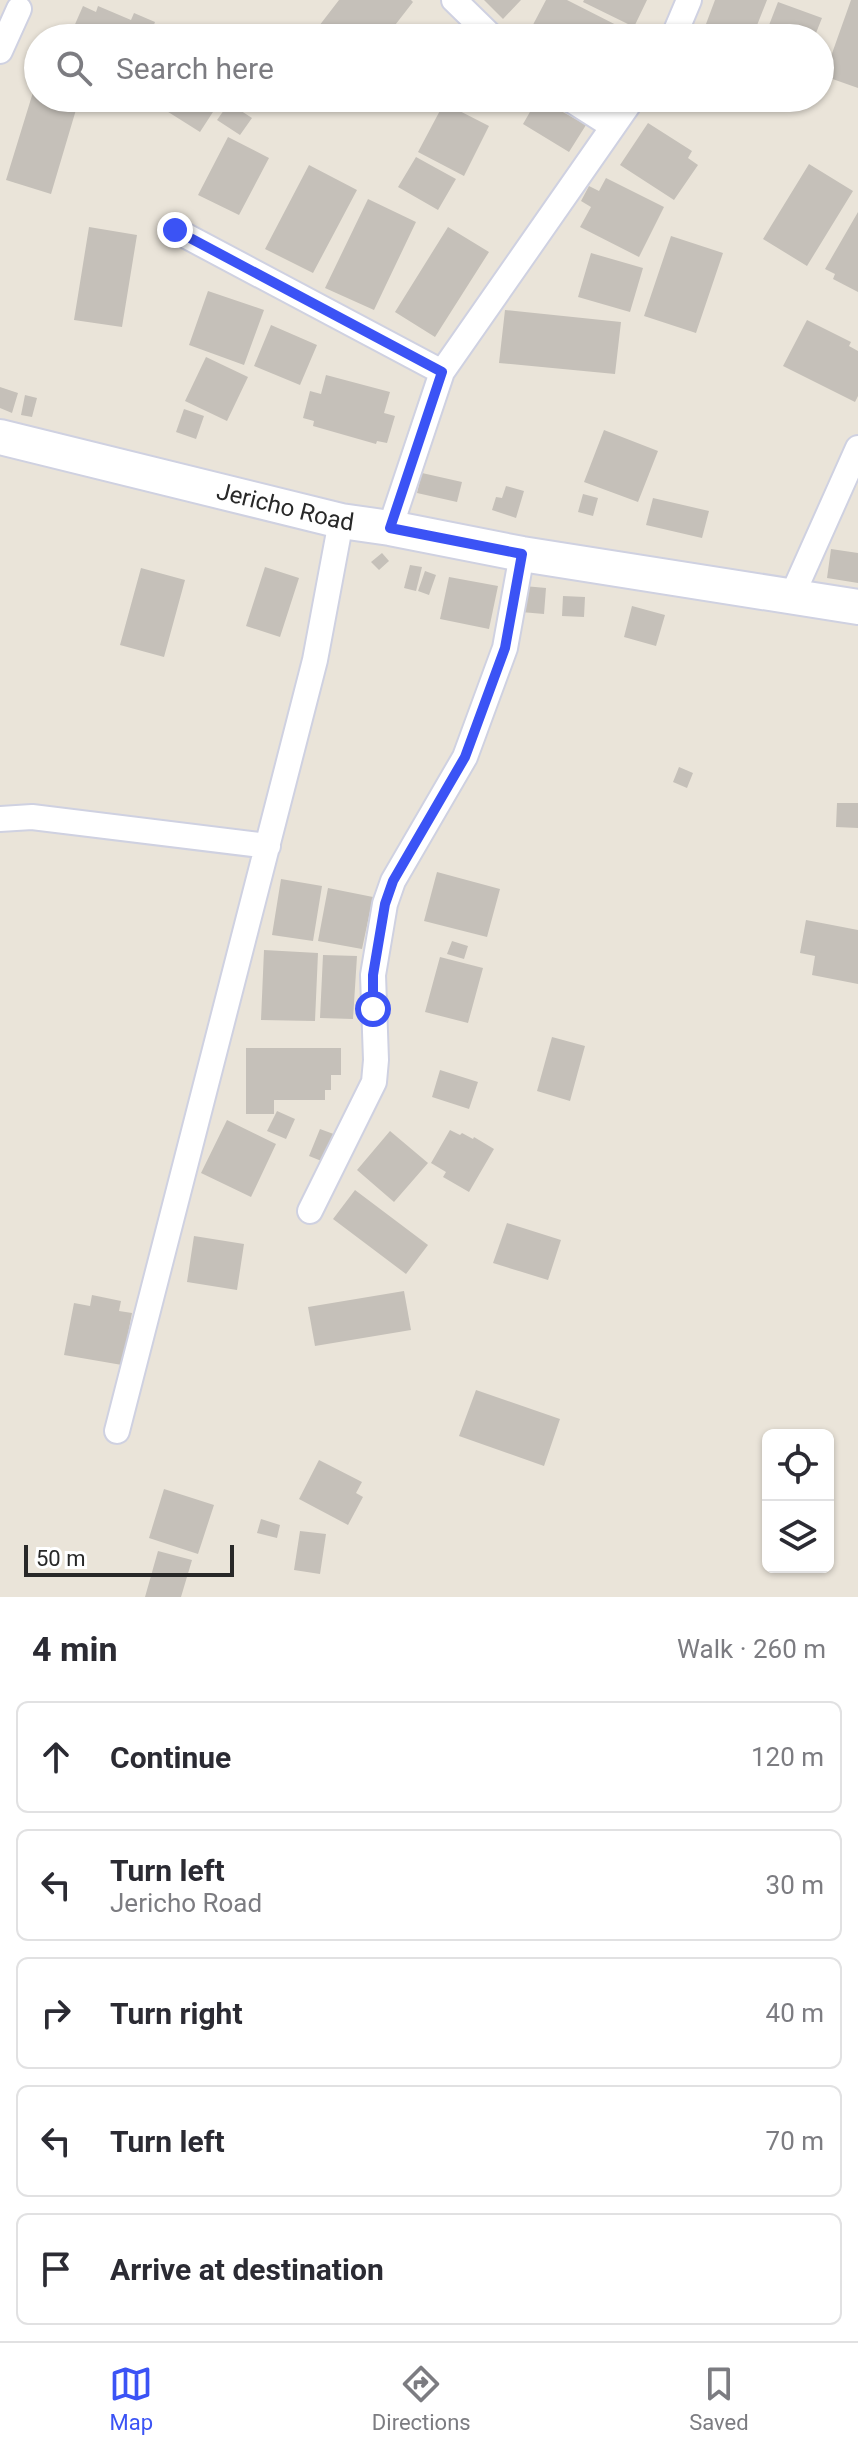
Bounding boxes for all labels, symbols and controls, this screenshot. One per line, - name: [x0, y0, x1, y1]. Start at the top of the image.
- search box: [24, 24, 834, 112]
- icon: search: [52, 46, 96, 90]
- text: Search here: [116, 51, 274, 86]
- route end: [157, 212, 193, 248]
- street label: Jericho Road: [214, 477, 356, 537]
- route start: [355, 991, 391, 1027]
- map controls: [762, 1429, 834, 1573]
- button: locate: [762, 1429, 834, 1501]
- button: layers: [762, 1501, 834, 1573]
- scale bar: [24, 1541, 234, 1577]
- text: 50 m: [36, 1546, 85, 1571]
- text: 4 min: [32, 1629, 117, 1669]
- text: Walk · 260 m: [677, 1634, 826, 1664]
- icon: ahead: [34, 1735, 78, 1779]
- text: Continue: [110, 1740, 231, 1775]
- text: 120 m: [751, 1742, 824, 1772]
- text: Turn left: [110, 1853, 225, 1888]
- icon: left: [34, 1863, 78, 1907]
- text: 30 m: [766, 1870, 824, 1900]
- text: Jericho Road: [110, 1888, 262, 1918]
- icon: right: [34, 1991, 78, 2035]
- text: Turn right: [110, 1996, 243, 2031]
- text: 40 m: [766, 1998, 824, 2028]
- icon: left: [34, 2119, 78, 2163]
- text: Turn left: [110, 2124, 225, 2159]
- text: 70 m: [766, 2126, 824, 2156]
- icon: arrive: [34, 2247, 78, 2291]
- text: Arrive at destination: [110, 2252, 384, 2287]
- tab: Map: [109, 2362, 153, 2435]
- tab: Directions: [372, 2362, 471, 2435]
- tab: Saved: [689, 2362, 749, 2435]

